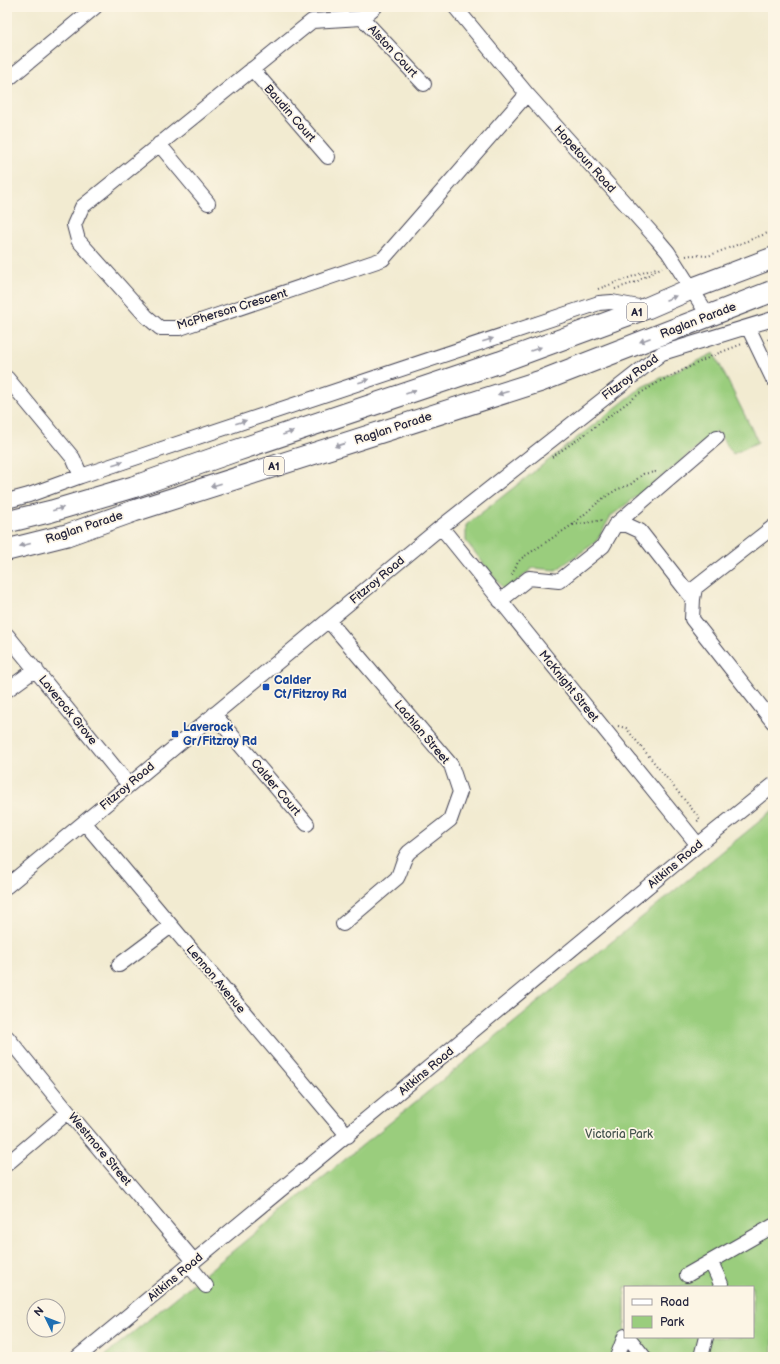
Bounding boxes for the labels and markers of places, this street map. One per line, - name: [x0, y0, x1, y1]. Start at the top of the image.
- place label: Calder Ct/Fitzroy Rd: [274, 673, 347, 702]
- marker: Calder Ct/Fitzroy Rd: [261, 682, 271, 692]
- place label: Laverock Gr/Fitzroy Rd: [183, 720, 257, 749]
- marker: Laverock Gr/Fitzroy Rd: [170, 729, 180, 739]

